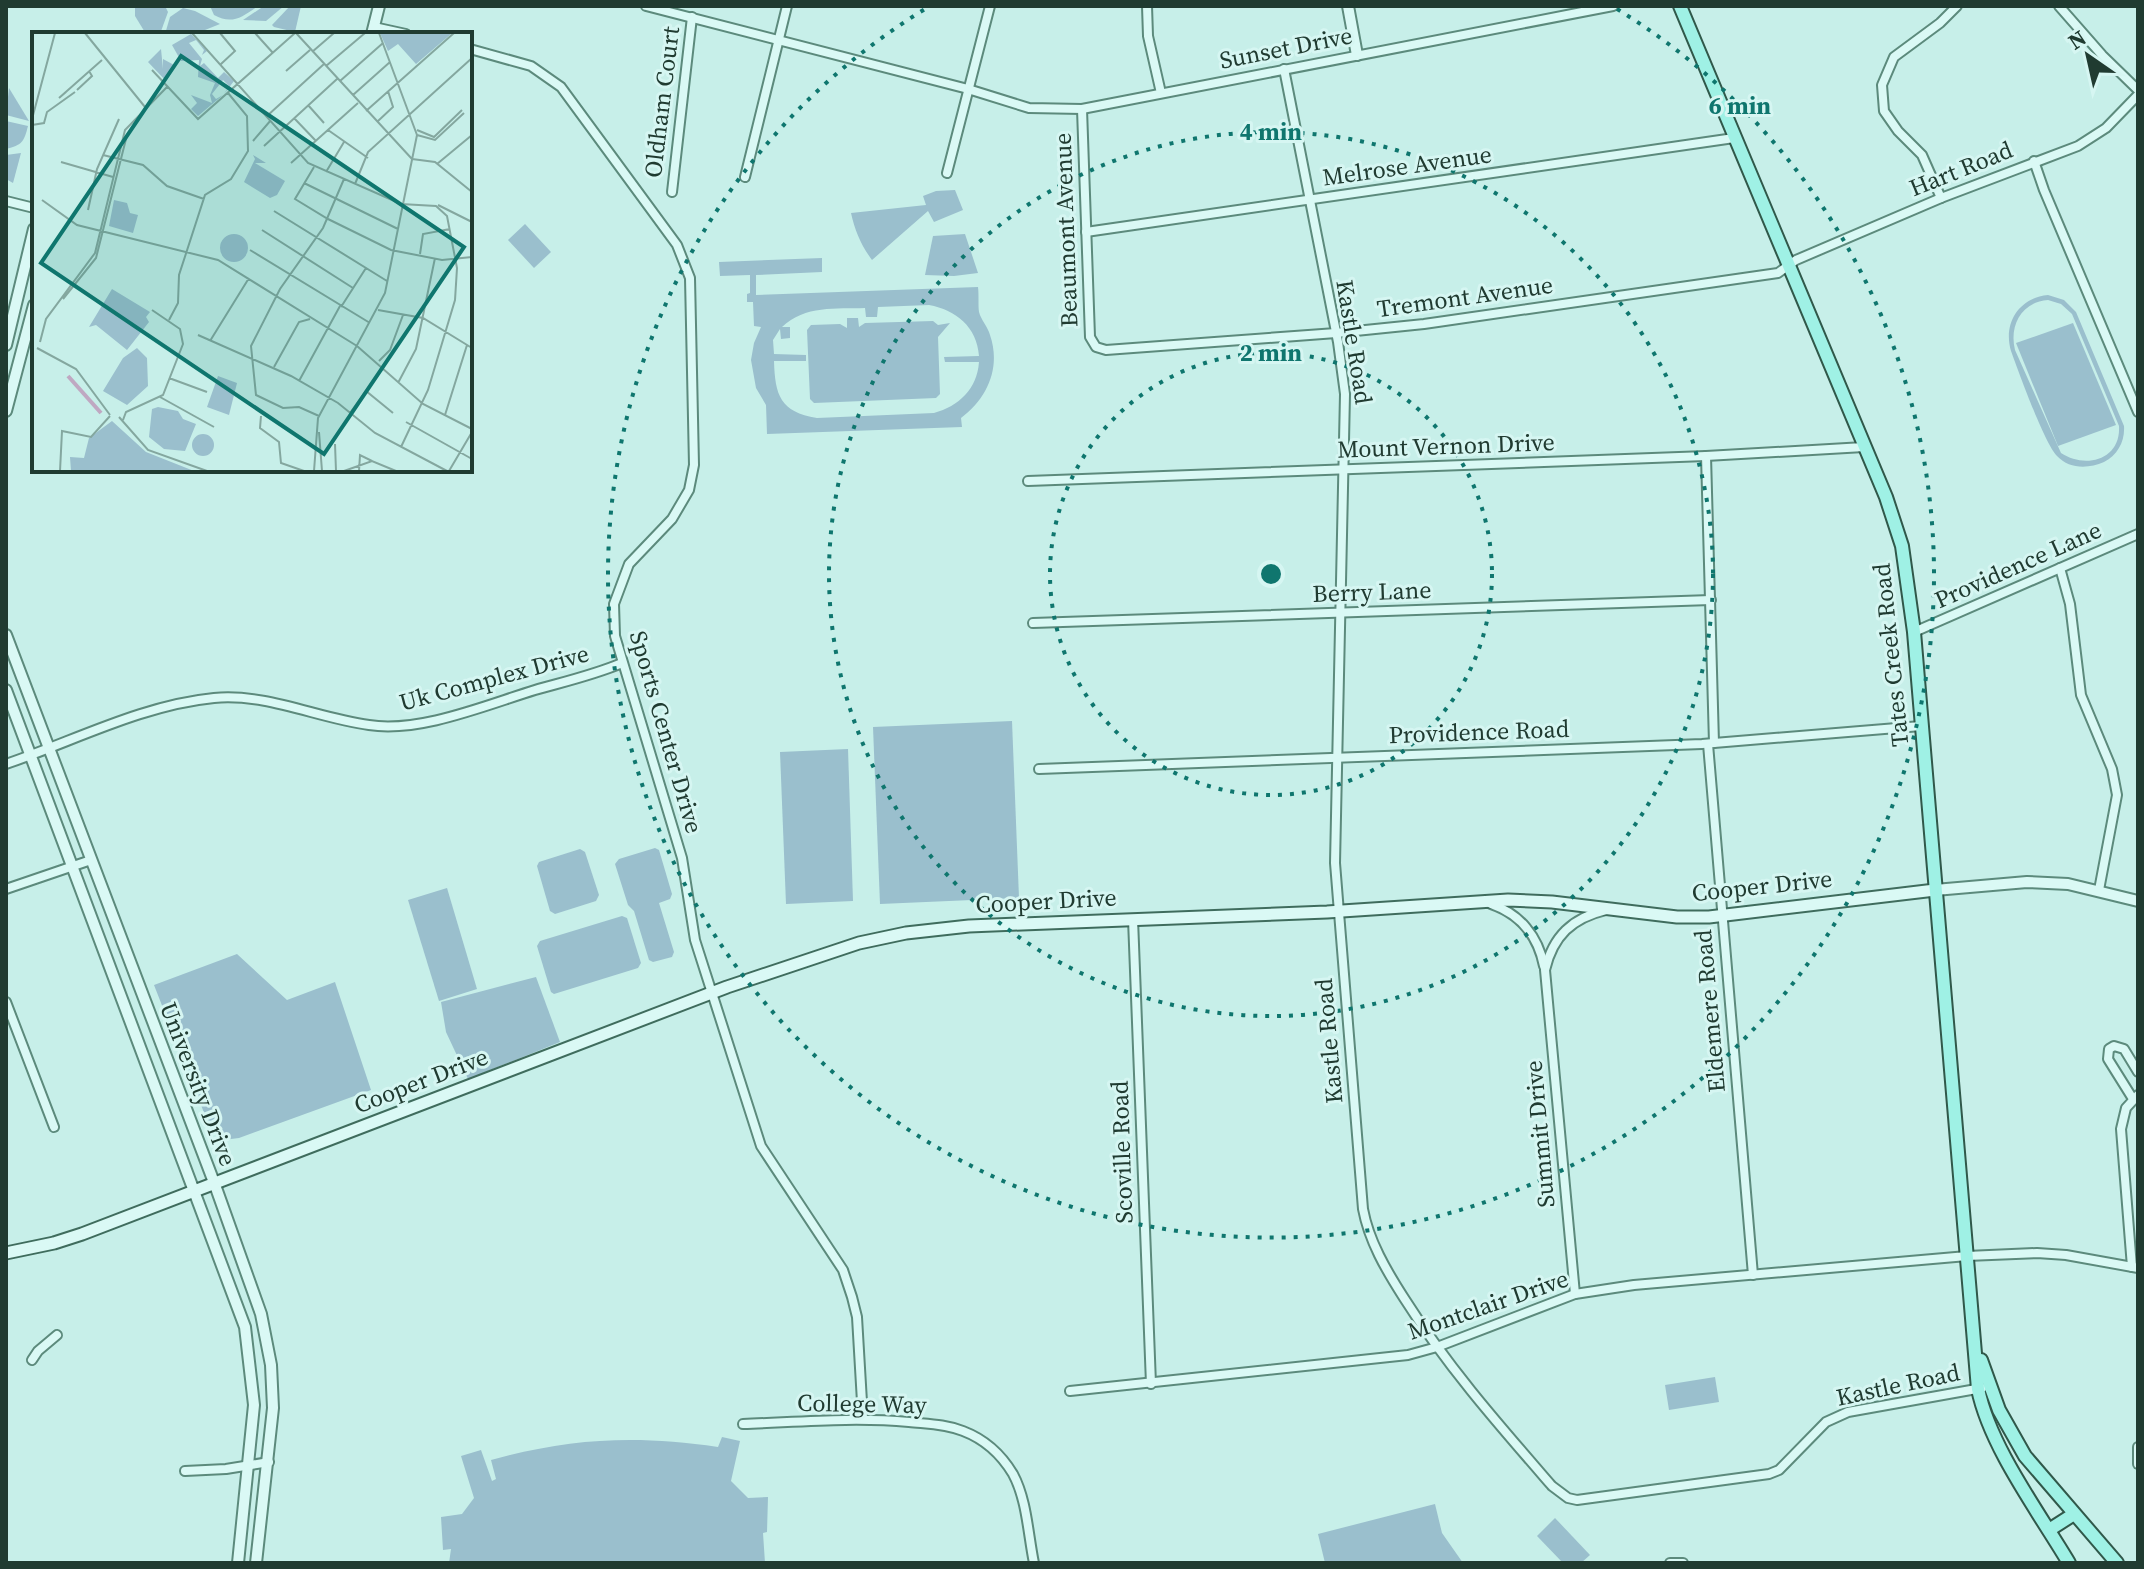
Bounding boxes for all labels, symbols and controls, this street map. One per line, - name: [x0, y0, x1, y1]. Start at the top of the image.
- north arrow: [2048, 16, 2128, 96]
- street label: Sunset Drive: [1217, 18, 1355, 77]
- text: N: [2062, 23, 2092, 56]
- street label: Oldham Court: [636, 24, 687, 179]
- inset map: [32, 32, 472, 472]
- text: 6 min: [1709, 89, 1771, 122]
- text: 4 min: [1240, 115, 1302, 148]
- street label: Beaumont Avenue: [1046, 132, 1085, 328]
- street label: Hart Road: [1904, 133, 2018, 204]
- street label: Melrose Avenue: [1320, 137, 1494, 194]
- street label: Tremont Avenue: [1375, 268, 1555, 325]
- street label: Kastle Road: [1328, 277, 1381, 407]
- text: 2 min: [1240, 336, 1302, 369]
- street label: Mount Vernon Drive: [1337, 425, 1555, 466]
- street label: Providence Lane: [1929, 513, 2106, 616]
- centre of rings: [1257, 560, 1285, 588]
- street label: Tates Creek Road: [1864, 561, 1917, 748]
- street label: Berry Lane: [1312, 573, 1432, 610]
- street label: Sports Center Drive: [622, 627, 711, 837]
- street label: Uk Complex Drive: [395, 636, 592, 719]
- street label: Providence Road: [1388, 712, 1570, 751]
- street label: Cooper Drive: [1690, 862, 1834, 909]
- street label: Cooper Drive: [975, 880, 1117, 921]
- street label: Eldemere Road: [1686, 928, 1733, 1094]
- street label: Kastle Road: [1307, 977, 1350, 1105]
- street label: University Drive: [152, 997, 245, 1170]
- street label: Cooper Drive: [349, 1040, 493, 1121]
- street label: Summit Drive: [1517, 1059, 1562, 1209]
- street label: Scoville Road: [1103, 1080, 1140, 1224]
- street label: Montclair Drive: [1403, 1262, 1573, 1347]
- street label: Kastle Road: [1833, 1355, 1963, 1414]
- street label: College Way: [797, 1386, 928, 1421]

